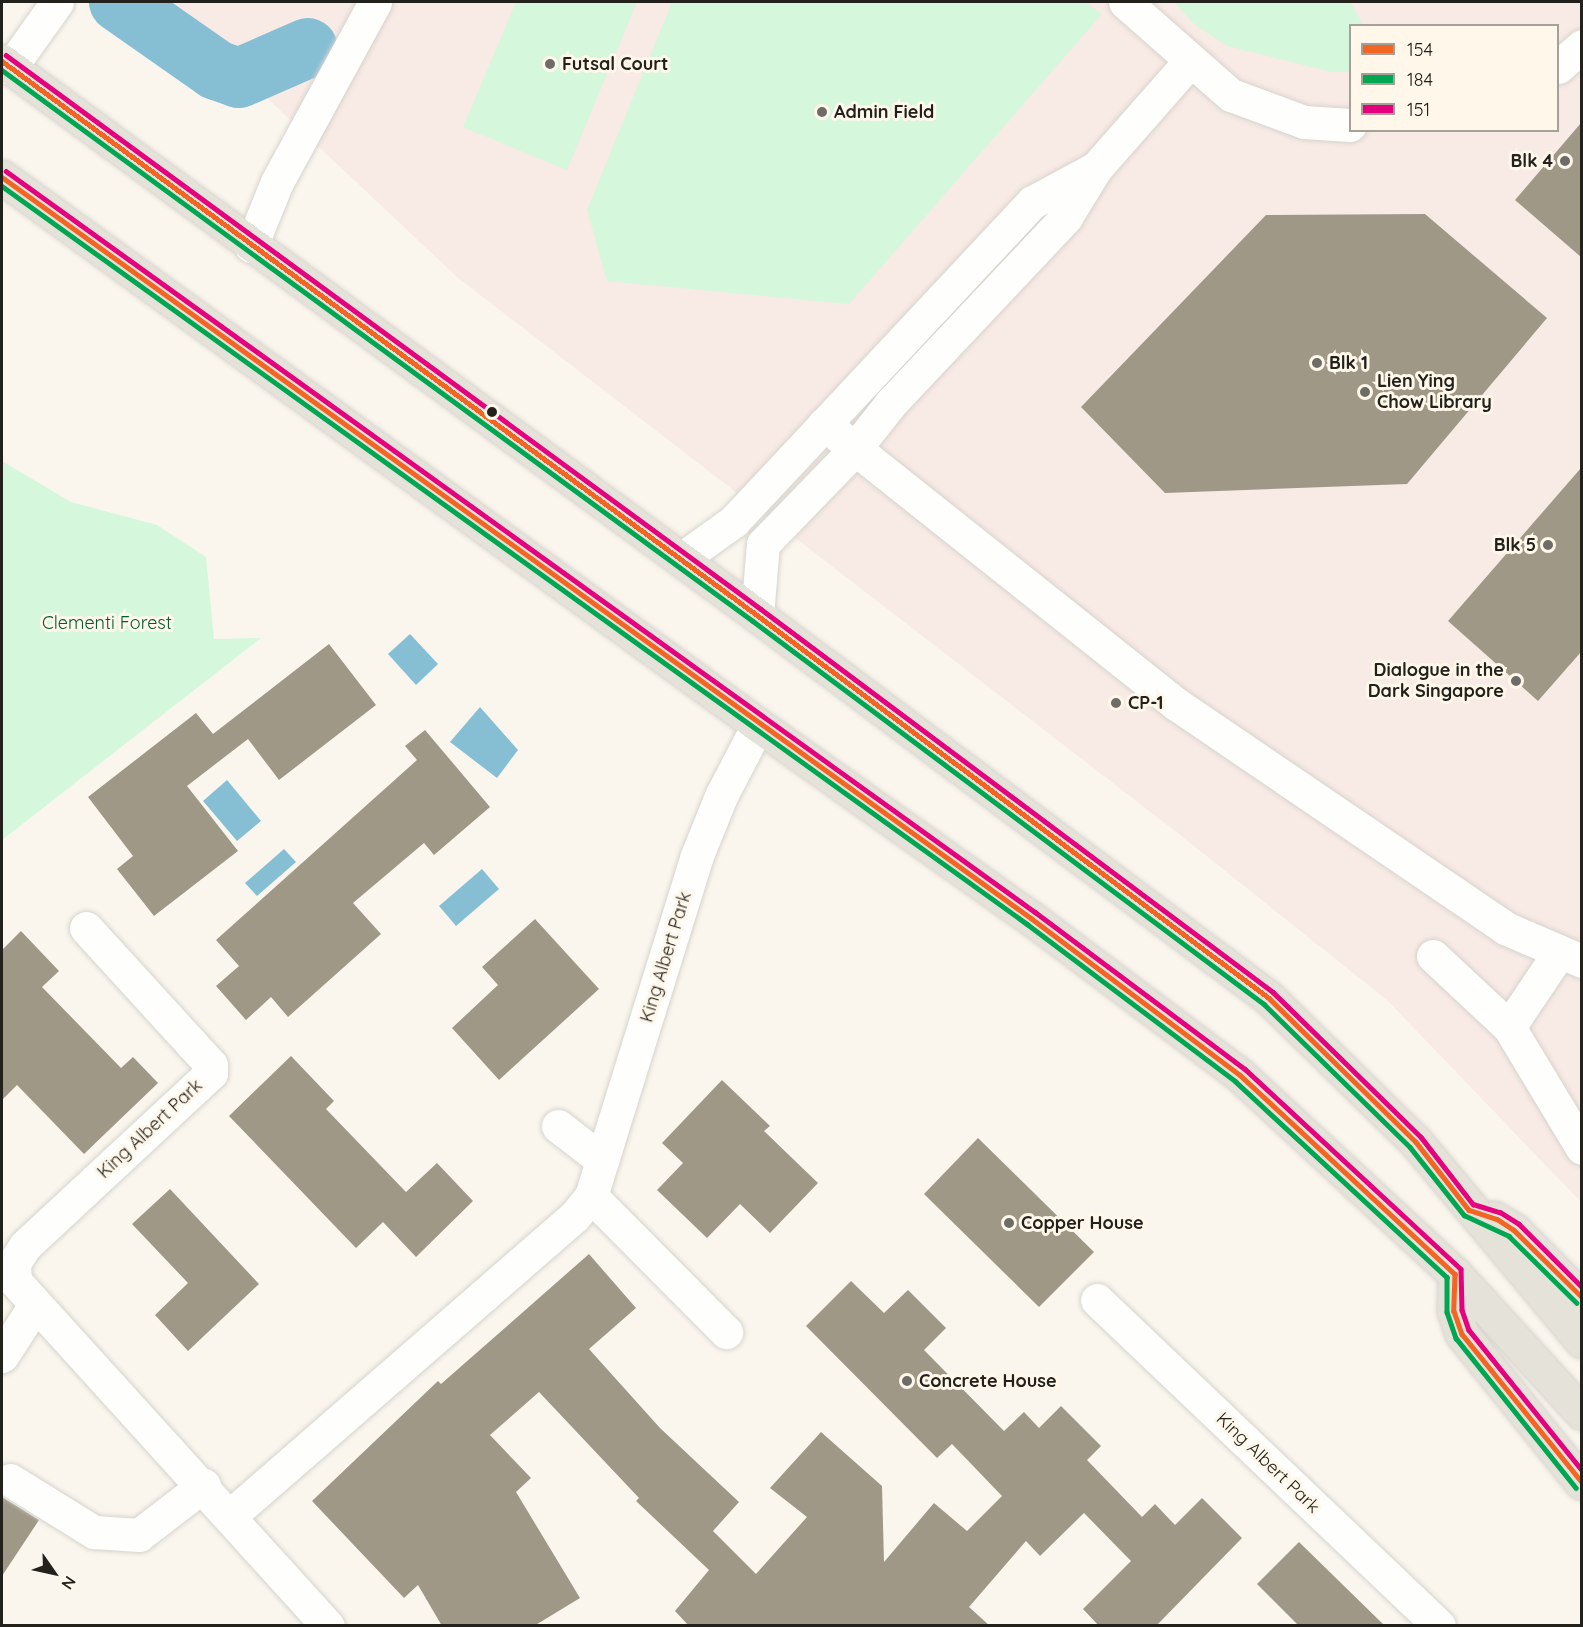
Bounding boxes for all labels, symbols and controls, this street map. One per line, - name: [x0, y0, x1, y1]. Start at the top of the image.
- legend: [1349, 24, 1559, 132]
- text: 154: [1407, 38, 1433, 61]
- place label: Futsal Court: [562, 53, 668, 75]
- marker: Futsal Court: [543, 57, 557, 71]
- text: 184: [1407, 68, 1433, 91]
- text: 151: [1407, 98, 1430, 121]
- place label: Admin Field: [834, 101, 934, 123]
- marker: Admin Field: [815, 105, 829, 119]
- place label: Blk 4: [1511, 150, 1553, 172]
- marker: Blk 4: [1558, 154, 1572, 168]
- place label: Blk 1: [1329, 352, 1368, 374]
- marker: Blk 1: [1310, 356, 1324, 370]
- place label: Lien Ying Chow Library: [1377, 371, 1492, 413]
- marker: Lien Ying Chow Library: [1358, 385, 1372, 399]
- unlabelled marker: [486, 406, 498, 418]
- place label: Blk 5: [1494, 534, 1536, 556]
- marker: Blk 5: [1541, 538, 1555, 552]
- park label: Clementi Forest: [42, 612, 172, 634]
- place label: Dialogue in the Dark Singapore: [1368, 660, 1504, 702]
- marker: Dialogue in the Dark Singapore: [1509, 674, 1523, 688]
- place label: CP-1: [1128, 692, 1164, 714]
- marker: CP-1: [1109, 696, 1123, 710]
- street label: King Albert Park: [636, 889, 696, 1025]
- street label: King Albert Park: [93, 1075, 207, 1183]
- place label: Copper House: [1021, 1212, 1144, 1234]
- marker: Copper House: [1002, 1216, 1016, 1230]
- place label: Concrete House: [919, 1370, 1057, 1392]
- marker: Concrete House: [900, 1374, 914, 1388]
- street label: King Albert Park: [1212, 1408, 1324, 1518]
- north arrow: [24, 1543, 84, 1603]
- text: N: [57, 1573, 81, 1594]

